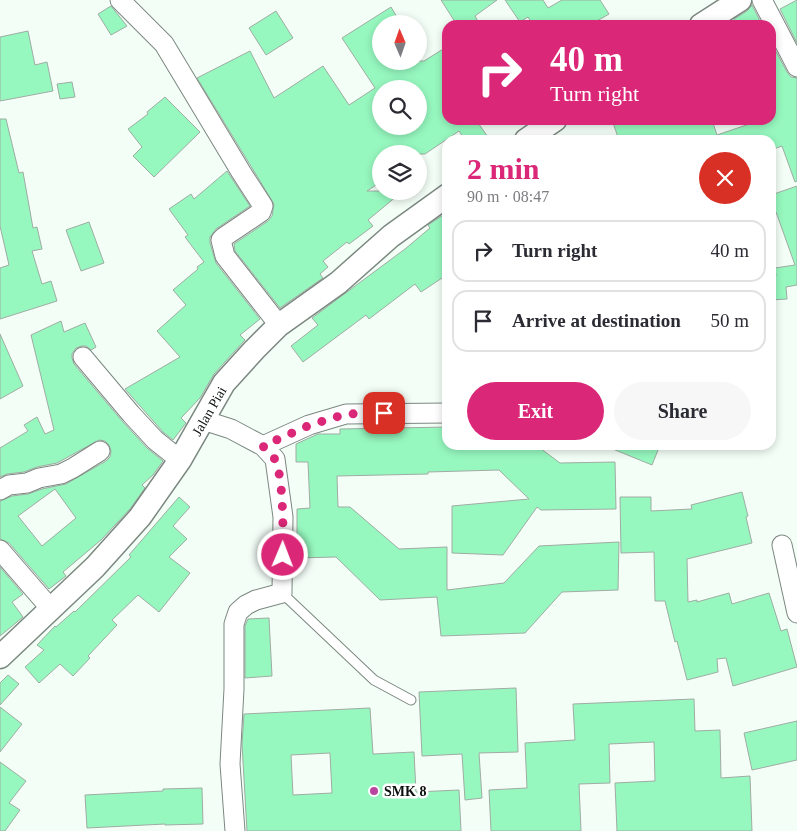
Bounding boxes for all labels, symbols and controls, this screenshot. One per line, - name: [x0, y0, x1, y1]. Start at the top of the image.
- north arrow: [372, 15, 428, 70]
- map controls: [372, 15, 427, 200]
- icon: right: [467, 40, 532, 105]
- text: 40 m: [550, 40, 623, 79]
- button: search: [372, 80, 427, 135]
- text: Turn right: [550, 81, 639, 106]
- button: layers: [372, 145, 427, 200]
- text: 2 min: [467, 152, 540, 185]
- button: close: [699, 152, 751, 204]
- text: 90 m · 08:47: [467, 188, 549, 205]
- icon: right: [469, 237, 497, 265]
- text: Turn right: [512, 240, 597, 261]
- text: 40 m: [710, 240, 749, 261]
- icon: arrive: [469, 307, 497, 335]
- text: Arrive at destination: [512, 310, 681, 331]
- text: 50 m: [710, 310, 749, 331]
- button: Exit: [467, 382, 604, 440]
- button: Share: [614, 382, 751, 440]
- street label: Jalan Piai: [189, 384, 229, 438]
- pin: [363, 392, 405, 434]
- icon: arrive: [370, 399, 398, 427]
- position arrow: [256, 528, 308, 580]
- place label: SMK 8: [384, 784, 426, 799]
- marker: SMK 8: [368, 785, 380, 797]

